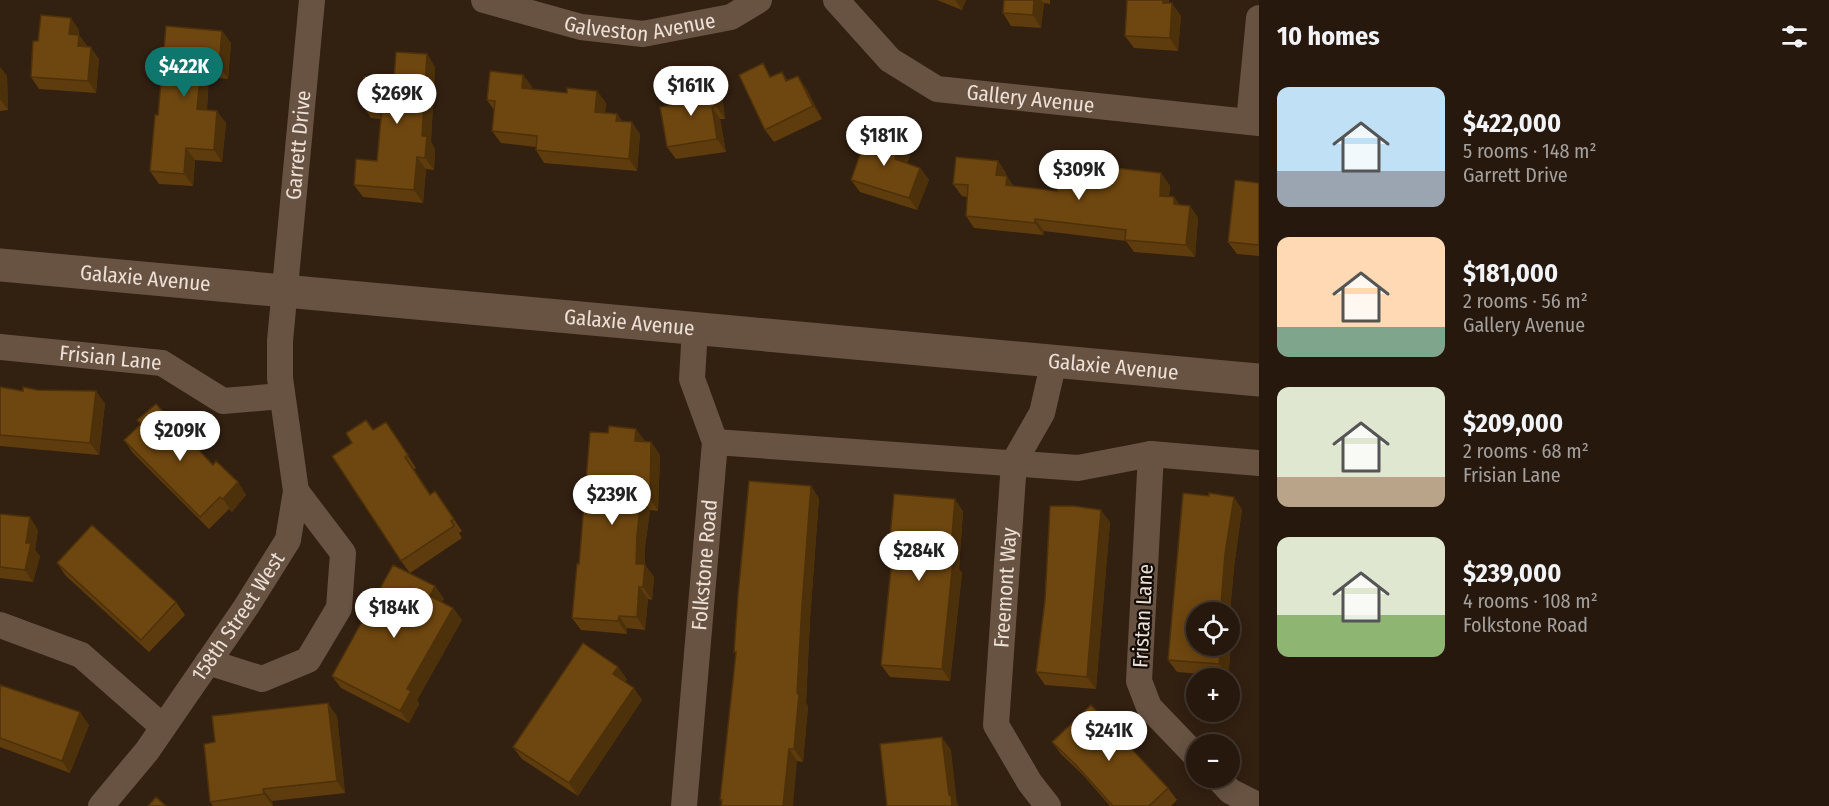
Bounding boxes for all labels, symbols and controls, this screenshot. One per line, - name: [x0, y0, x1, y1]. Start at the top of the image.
- street label: Galveston Avenue: [561, 7, 717, 48]
- icon: filters: [1778, 20, 1811, 53]
- text: 10 homes: [1277, 21, 1380, 52]
- pin: $422K: [142, 47, 226, 98]
- text: $422K: [159, 54, 209, 78]
- pin: $161K: [649, 66, 733, 117]
- text: $161K: [667, 73, 715, 97]
- pin: $269K: [355, 74, 439, 125]
- street label: Gallery Avenue: [965, 79, 1096, 119]
- text: $269K: [371, 81, 423, 105]
- street label: Garrett Drive: [280, 89, 316, 201]
- text: $422,000: [1463, 108, 1561, 139]
- icon: home: [1325, 111, 1397, 183]
- pin: $181K: [842, 116, 926, 167]
- text: $181K: [860, 123, 908, 147]
- text: 5 rooms · 148 m²: [1463, 139, 1597, 163]
- pin: $309K: [1037, 150, 1121, 201]
- text: $309K: [1053, 157, 1105, 181]
- text: Garrett Drive: [1463, 163, 1568, 187]
- text: $181,000: [1463, 258, 1558, 289]
- street label: Galaxie Avenue: [79, 259, 212, 297]
- icon: home: [1325, 261, 1397, 333]
- text: 2 rooms · 56 m²: [1463, 289, 1588, 313]
- street label: Galaxie Avenue: [563, 304, 696, 341]
- text: Gallery Avenue: [1463, 313, 1585, 337]
- street label: Frisian Lane: [58, 340, 163, 376]
- street label: Galaxie Avenue: [1047, 348, 1180, 386]
- text: $209,000: [1463, 408, 1563, 439]
- pin: $209K: [138, 411, 222, 462]
- icon: home: [1325, 411, 1397, 483]
- text: $209K: [154, 418, 206, 442]
- text: 2 rooms · 68 m²: [1463, 439, 1589, 463]
- text: Frisian Lane: [1463, 463, 1561, 487]
- pin: $239K: [570, 475, 654, 526]
- text: $239K: [587, 482, 637, 506]
- street label: Folkstone Road: [686, 498, 723, 631]
- street label: Freemont Way: [988, 526, 1023, 649]
- pin: $284K: [877, 531, 961, 582]
- text: $284K: [893, 538, 945, 562]
- street label: 158th Street West: [186, 547, 290, 686]
- text: $239,000: [1463, 558, 1561, 589]
- icon: home: [1325, 561, 1397, 633]
- street label: Fristan Lane: [1127, 563, 1159, 669]
- pin: $184K: [352, 588, 436, 639]
- text: 4 rooms · 108 m²: [1463, 589, 1598, 613]
- text: $184K: [369, 595, 419, 619]
- map controls: [1186, 602, 1240, 788]
- button: locate: [1186, 602, 1240, 656]
- text: Folkstone Road: [1463, 613, 1588, 637]
- button: +: [1186, 668, 1240, 722]
- pin: $241K: [1067, 711, 1151, 762]
- text: $241K: [1085, 718, 1133, 742]
- button: −: [1186, 734, 1240, 788]

